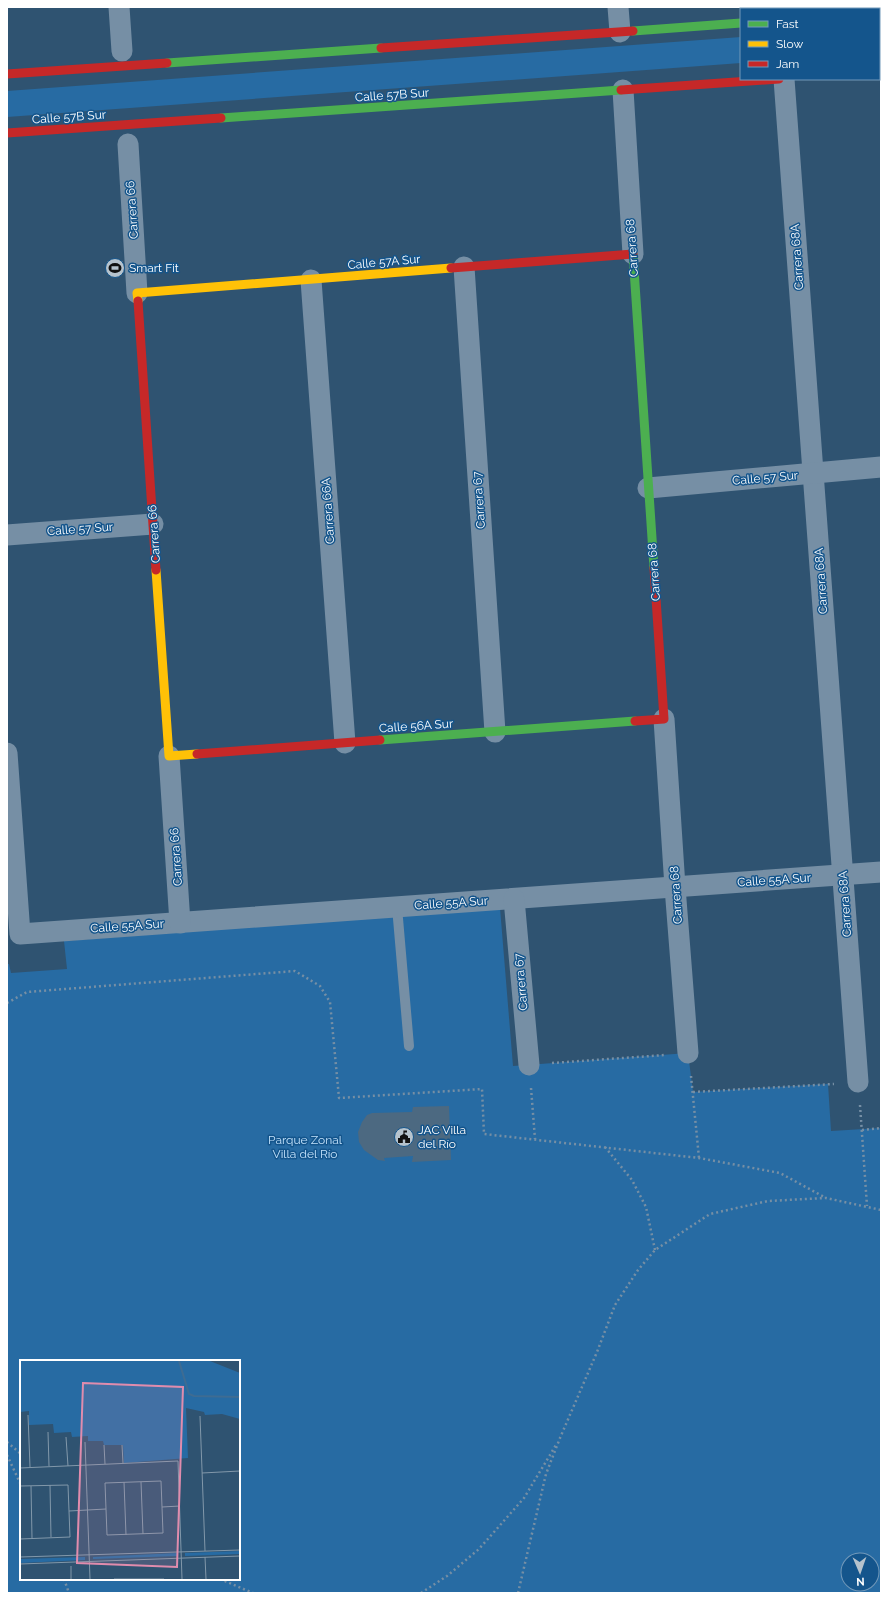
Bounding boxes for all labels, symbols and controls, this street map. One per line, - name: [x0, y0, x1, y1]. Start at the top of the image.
- legend: [740, 8, 880, 80]
- text: Fast: [776, 17, 799, 31]
- text: Slow: [776, 37, 803, 51]
- text: Jam: [776, 57, 799, 71]
- street label: Calle 57B Sur: [355, 85, 430, 105]
- street label: Calle 57B Sur: [32, 107, 107, 127]
- street label: Carrera 66: [123, 180, 141, 240]
- street label: Carrera 68: [623, 218, 641, 278]
- street label: Carrera 68A: [788, 223, 806, 291]
- street label: Calle 57A Sur: [347, 252, 422, 272]
- sports icon: Smart Fit: [104, 257, 126, 279]
- place label: Smart Fit: [129, 261, 179, 275]
- street label: Calle 57 Sur: [732, 468, 799, 488]
- street label: Carrera 67: [470, 470, 488, 529]
- street label: Carrera 66A: [319, 477, 337, 545]
- street label: Carrera 66: [145, 504, 163, 564]
- street label: Calle 57 Sur: [47, 520, 114, 538]
- street label: Carrera 68: [645, 542, 663, 602]
- street label: Carrera 68A: [812, 547, 830, 615]
- street label: Calle 56A Sur: [378, 716, 454, 736]
- street label: Carrera 66: [167, 827, 185, 887]
- street label: Carrera 68: [667, 865, 685, 925]
- street label: Calle 55A Sur: [737, 870, 812, 890]
- street label: Carrera 68A: [836, 870, 854, 938]
- street label: Calle 55A Sur: [414, 893, 489, 913]
- street label: Calle 55A Sur: [90, 916, 165, 936]
- street label: Carrera 67: [511, 952, 530, 1011]
- place label: JAC Villa del Río: [418, 1123, 466, 1151]
- public building icon: JAC Villa del Río: [393, 1126, 415, 1148]
- park label: Parque Zonal Villa del Río: [268, 1133, 343, 1161]
- inset map: [20, 1360, 240, 1580]
- north arrow: [840, 1552, 880, 1592]
- text: N: [856, 1575, 865, 1588]

